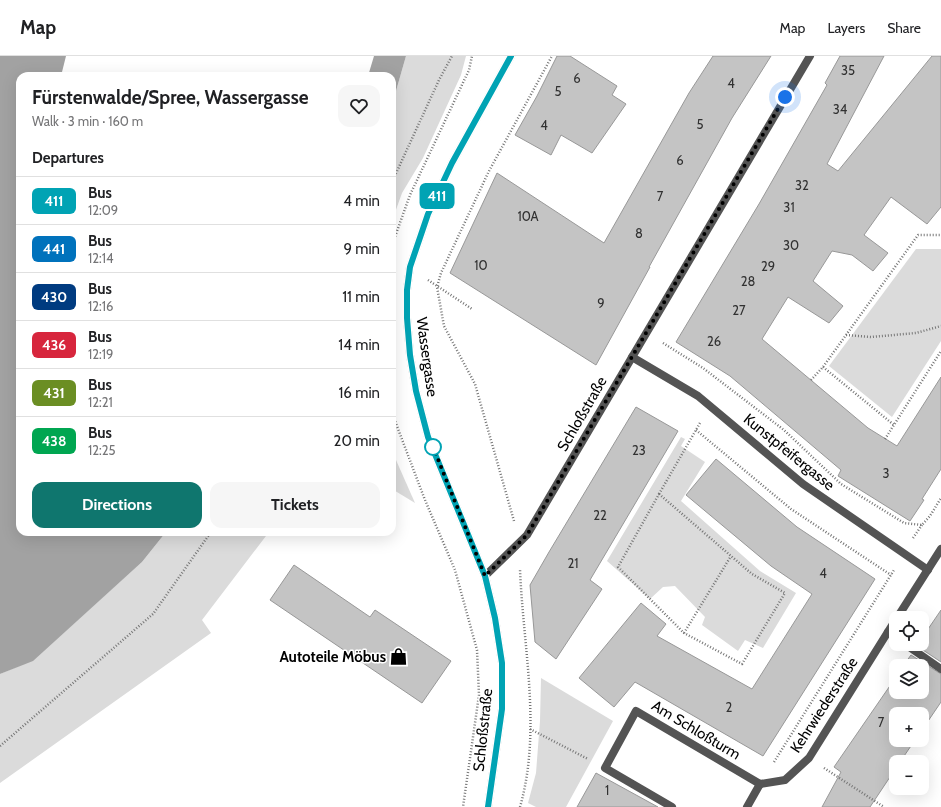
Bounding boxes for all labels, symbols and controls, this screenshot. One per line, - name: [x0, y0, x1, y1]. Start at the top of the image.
- text: Map: [20, 16, 56, 39]
- text: Map: [780, 19, 805, 37]
- text: Layers: [827, 19, 865, 37]
- text: Share: [887, 19, 921, 37]
- house number: 35: [841, 62, 855, 78]
- house number: 6: [573, 70, 581, 86]
- house number: 4: [727, 75, 735, 91]
- house number: 5: [554, 83, 562, 99]
- button: heart: [338, 85, 380, 127]
- text: Fürstenwalde/Spree, Wassergasse: [32, 86, 308, 109]
- your location: [775, 87, 795, 107]
- house number: 34: [833, 101, 848, 117]
- text: Walk · 3 min · 160 m: [32, 113, 143, 129]
- house number: 5: [696, 116, 704, 132]
- house number: 4: [540, 117, 548, 133]
- text: Departures: [32, 149, 104, 167]
- house number: 6: [676, 152, 684, 168]
- house number: 32: [795, 177, 809, 193]
- line badge: 411: [414, 183, 460, 209]
- text: Bus: [88, 184, 112, 202]
- text: 411: [428, 187, 446, 205]
- house number: 7: [657, 188, 664, 204]
- text: 411: [45, 192, 63, 210]
- text: 4 min: [343, 192, 380, 210]
- house number: 31: [783, 199, 795, 215]
- text: 12:09: [88, 202, 118, 218]
- house number: 10A: [517, 208, 539, 224]
- house number: 8: [635, 225, 643, 241]
- text: Bus: [88, 232, 112, 250]
- house number: 30: [783, 237, 799, 253]
- text: 441: [43, 240, 65, 258]
- text: 9 min: [343, 240, 380, 258]
- text: 12:14: [88, 250, 114, 266]
- house number: 10: [474, 257, 488, 273]
- house number: 29: [761, 258, 775, 274]
- house number: 28: [741, 273, 755, 289]
- text: Bus: [88, 280, 112, 298]
- text: 430: [41, 288, 67, 306]
- text: 11 min: [342, 288, 380, 306]
- house number: 9: [597, 295, 605, 311]
- text: 12:16: [88, 298, 113, 314]
- house number: 27: [732, 302, 746, 318]
- street label: Wassergasse: [412, 316, 442, 398]
- text: Bus: [88, 328, 112, 346]
- house number: 26: [707, 333, 721, 349]
- text: 436: [42, 336, 66, 354]
- text: 14 min: [338, 336, 380, 354]
- text: 12:19: [88, 346, 113, 362]
- street label: Schloßstraße: [553, 373, 611, 455]
- text: Bus: [88, 376, 112, 394]
- text: 431: [43, 384, 65, 402]
- text: 16 min: [338, 384, 380, 402]
- text: 12:21: [88, 394, 113, 410]
- street label: Kunstpfeifergasse: [740, 410, 838, 494]
- text: Bus: [88, 424, 112, 442]
- text: 438: [42, 432, 66, 450]
- text: 20 min: [334, 432, 380, 450]
- unlabelled marker: [424, 438, 442, 456]
- text: 12:25: [88, 442, 116, 458]
- house number: 23: [632, 442, 646, 458]
- house number: 3: [882, 465, 890, 481]
- button: Directions: [32, 482, 202, 528]
- button: Tickets: [210, 482, 380, 528]
- house number: 22: [593, 507, 607, 523]
- house number: 21: [567, 555, 579, 571]
- house number: 4: [819, 565, 827, 581]
- map controls: [889, 611, 929, 795]
- button: locate: [889, 611, 929, 651]
- shop icon: Autoteile Möbus: [389, 647, 409, 667]
- place label: Autoteile Möbus: [279, 648, 386, 666]
- street label: Kehrwiederstraße: [786, 654, 862, 756]
- button: layers: [889, 659, 929, 699]
- street label: Schloßstraße: [470, 687, 496, 772]
- street label: Am Schloßturm: [648, 696, 744, 764]
- house number: 2: [726, 699, 733, 715]
- button: +: [889, 707, 929, 747]
- house number: 7: [878, 714, 885, 730]
- button: −: [889, 755, 929, 795]
- house number: 1: [605, 782, 609, 798]

